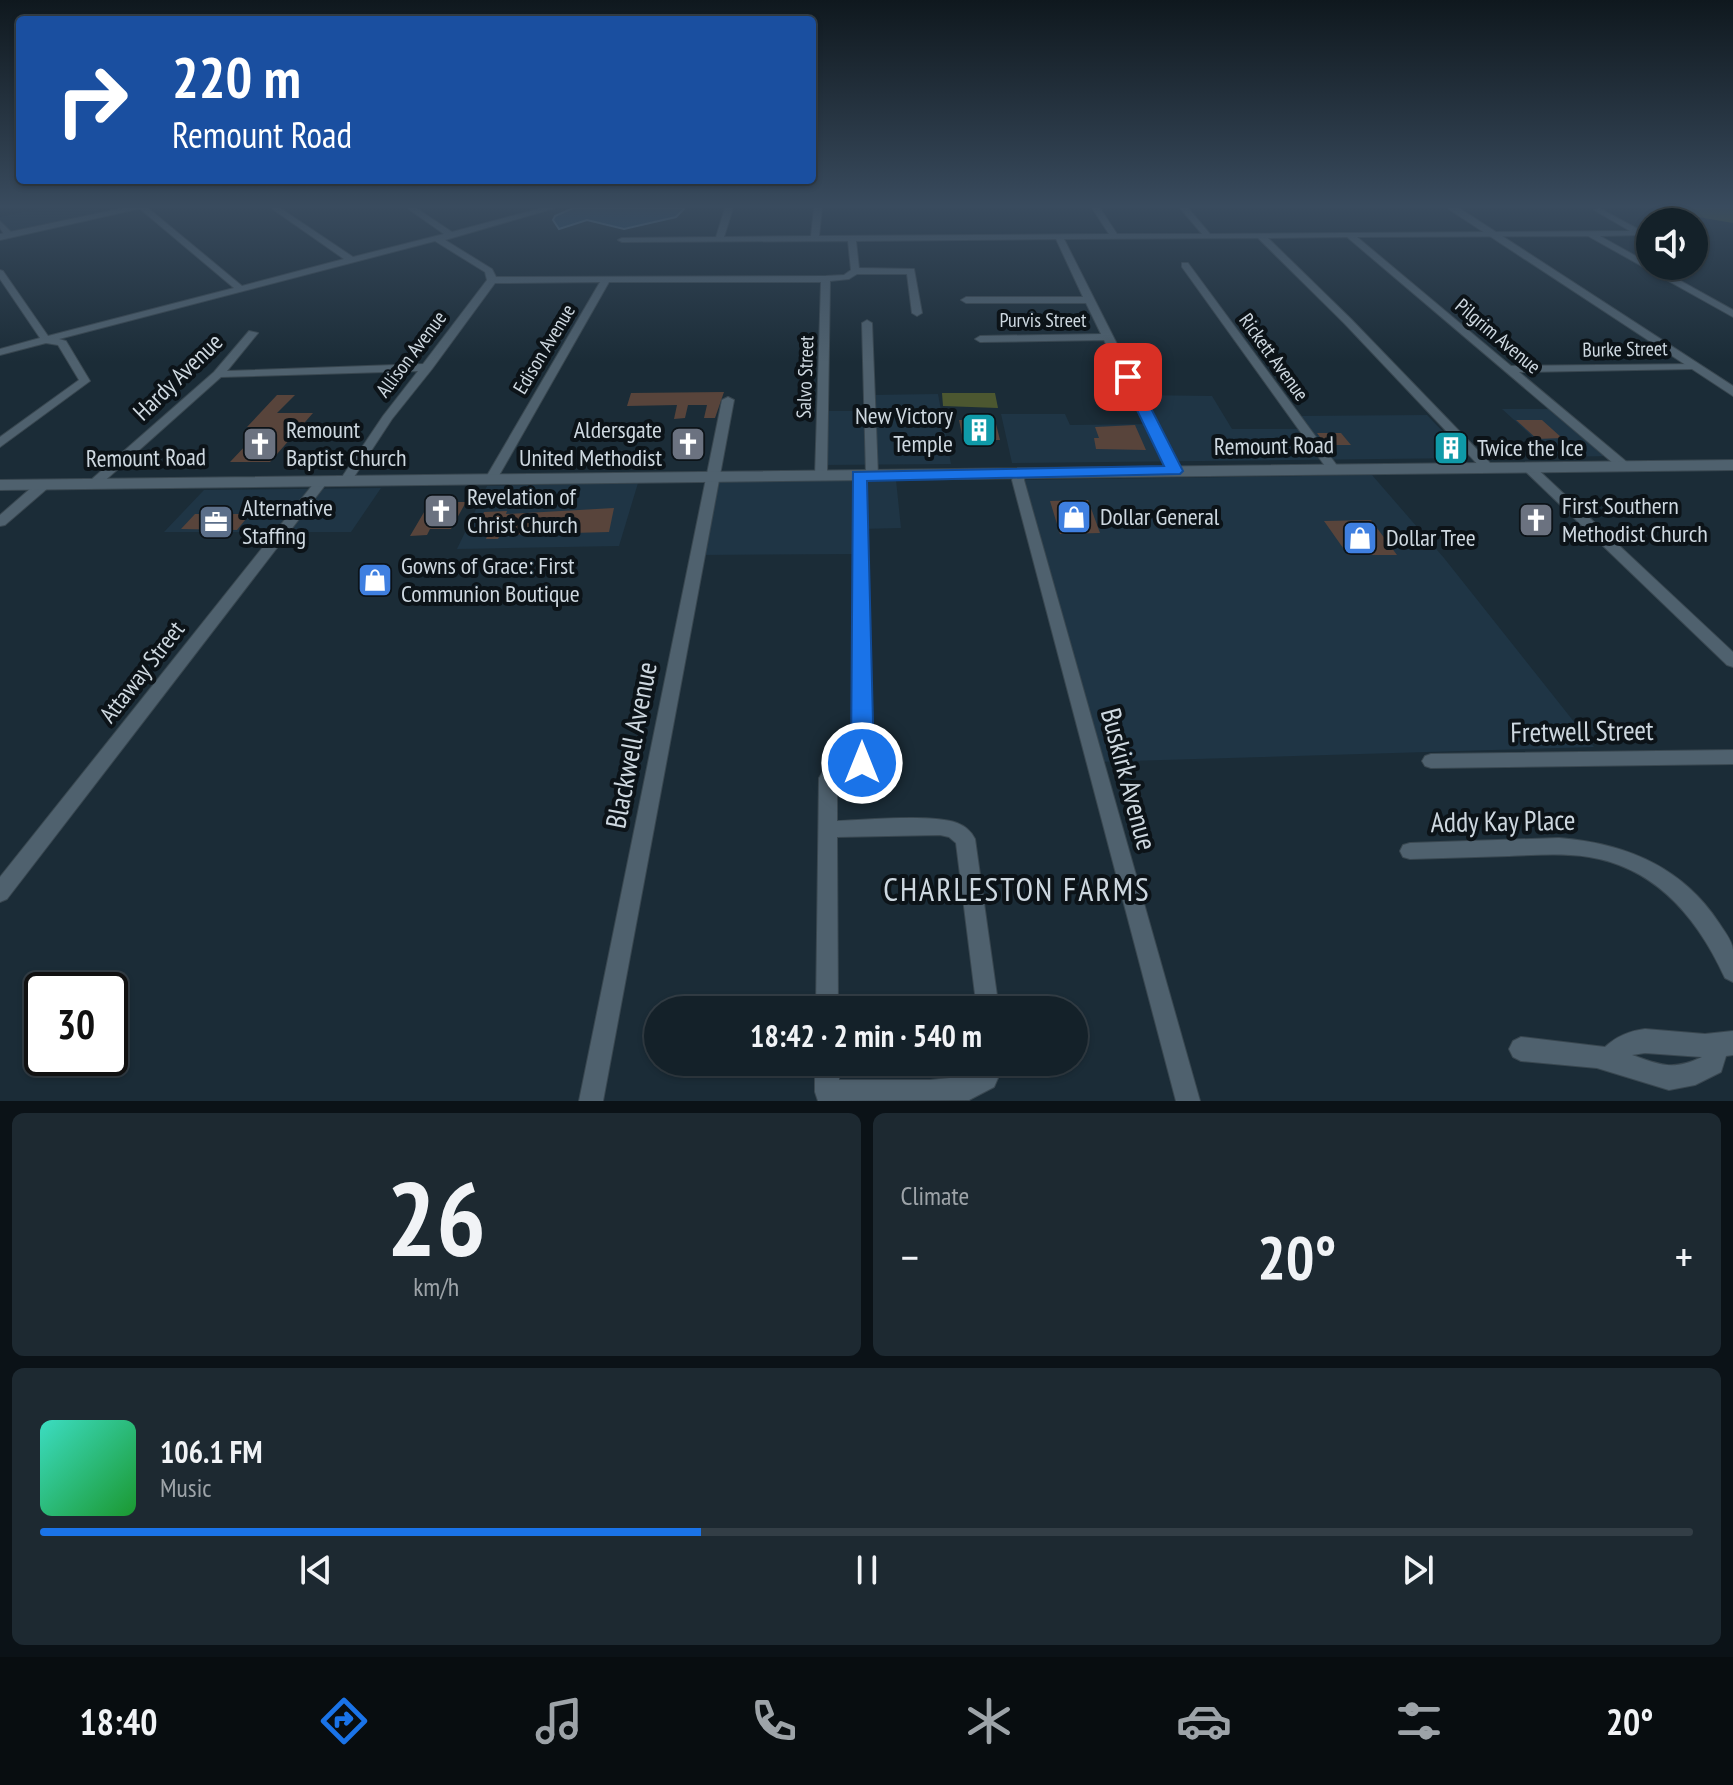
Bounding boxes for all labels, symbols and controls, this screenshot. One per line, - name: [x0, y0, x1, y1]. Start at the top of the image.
- text: 220 m: [172, 41, 301, 113]
- icon: right: [40, 48, 144, 152]
- text: Remount Road: [172, 111, 352, 158]
- map controls: [1636, 208, 1708, 280]
- button: sound: [1636, 208, 1708, 280]
- street label: Pilgrim Avenue: [1450, 293, 1546, 379]
- street label: Edison Avenue: [507, 299, 581, 399]
- street label: Allison Avenue: [370, 306, 452, 402]
- street label: Purvis Street: [999, 307, 1087, 333]
- street label: Rickett Avenue: [1233, 308, 1315, 406]
- street label: Hardy Avenue: [126, 326, 229, 427]
- street label: Salvo Street: [791, 334, 819, 419]
- street label: Burke Street: [1582, 335, 1668, 363]
- pin: [1094, 343, 1162, 411]
- icon: arrive: [1106, 355, 1150, 399]
- place label: New Victory Temple: [855, 400, 953, 459]
- building icon: New Victory Temple: [960, 411, 998, 449]
- place label: Remount Baptist Church: [286, 414, 407, 473]
- place label: Aldersgate United Methodist: [519, 414, 662, 473]
- church icon: Remount Baptist Church: [241, 425, 279, 463]
- church icon: Aldersgate United Methodist: [669, 425, 707, 463]
- street label: Remount Road: [1214, 429, 1334, 462]
- building icon: Twice the Ice: [1432, 429, 1470, 467]
- place label: Twice the Ice: [1477, 432, 1584, 463]
- street label: Remount Road: [86, 441, 206, 474]
- place label: Revelation of Christ Church: [467, 481, 578, 540]
- place label: First Southern Methodist Church: [1562, 490, 1708, 549]
- place label: Alternative Staffing: [242, 492, 333, 551]
- church icon: Revelation of Christ Church: [422, 492, 460, 530]
- shop icon: Dollar General: [1055, 498, 1093, 536]
- place label: Dollar General: [1100, 501, 1220, 532]
- church icon: First Southern Methodist Church: [1517, 501, 1555, 539]
- office icon: Alternative Staffing: [197, 503, 235, 541]
- shop icon: Dollar Tree: [1341, 519, 1379, 557]
- place label: Dollar Tree: [1386, 522, 1476, 553]
- place label: Gowns of Grace: First Communion Boutique: [401, 550, 580, 609]
- shop icon: Gowns of Grace: First Communion Boutique: [356, 561, 394, 599]
- street label: Attaway Street: [92, 614, 191, 729]
- street label: Blackwell Avenue: [596, 659, 665, 831]
- street label: Buskirk Avenue: [1093, 704, 1166, 854]
- street label: Fretwell Street: [1510, 711, 1654, 750]
- position arrow: [820, 721, 904, 805]
- street label: Addy Kay Place: [1430, 801, 1576, 840]
- district label: CHARLESTON FARMS: [883, 868, 1151, 910]
- speed limit sign: 30: [24, 972, 128, 1076]
- text: 18:42 · 2 min · 540 m: [750, 1016, 982, 1055]
- text: 26: [387, 1150, 486, 1285]
- text: Climate: [901, 1179, 969, 1212]
- text: 20°: [1257, 1218, 1336, 1296]
- text: −: [901, 1228, 919, 1285]
- text: +: [1675, 1228, 1693, 1285]
- text: km/h: [413, 1270, 459, 1303]
- text: 106.1 FM: [160, 1432, 262, 1471]
- text: Music: [160, 1471, 212, 1504]
- icon: previous: [294, 1548, 338, 1592]
- icon: pause: [845, 1548, 889, 1592]
- icon: next: [1396, 1548, 1440, 1592]
- icon: directions: [316, 1693, 372, 1749]
- icon: music: [531, 1693, 587, 1749]
- icon: phone: [746, 1693, 802, 1749]
- icon: climate: [961, 1693, 1017, 1749]
- icon: car: [1176, 1693, 1232, 1749]
- icon: filters: [1391, 1693, 1447, 1749]
- text: 18:40: [79, 1698, 157, 1745]
- text: 20°: [1606, 1698, 1653, 1745]

